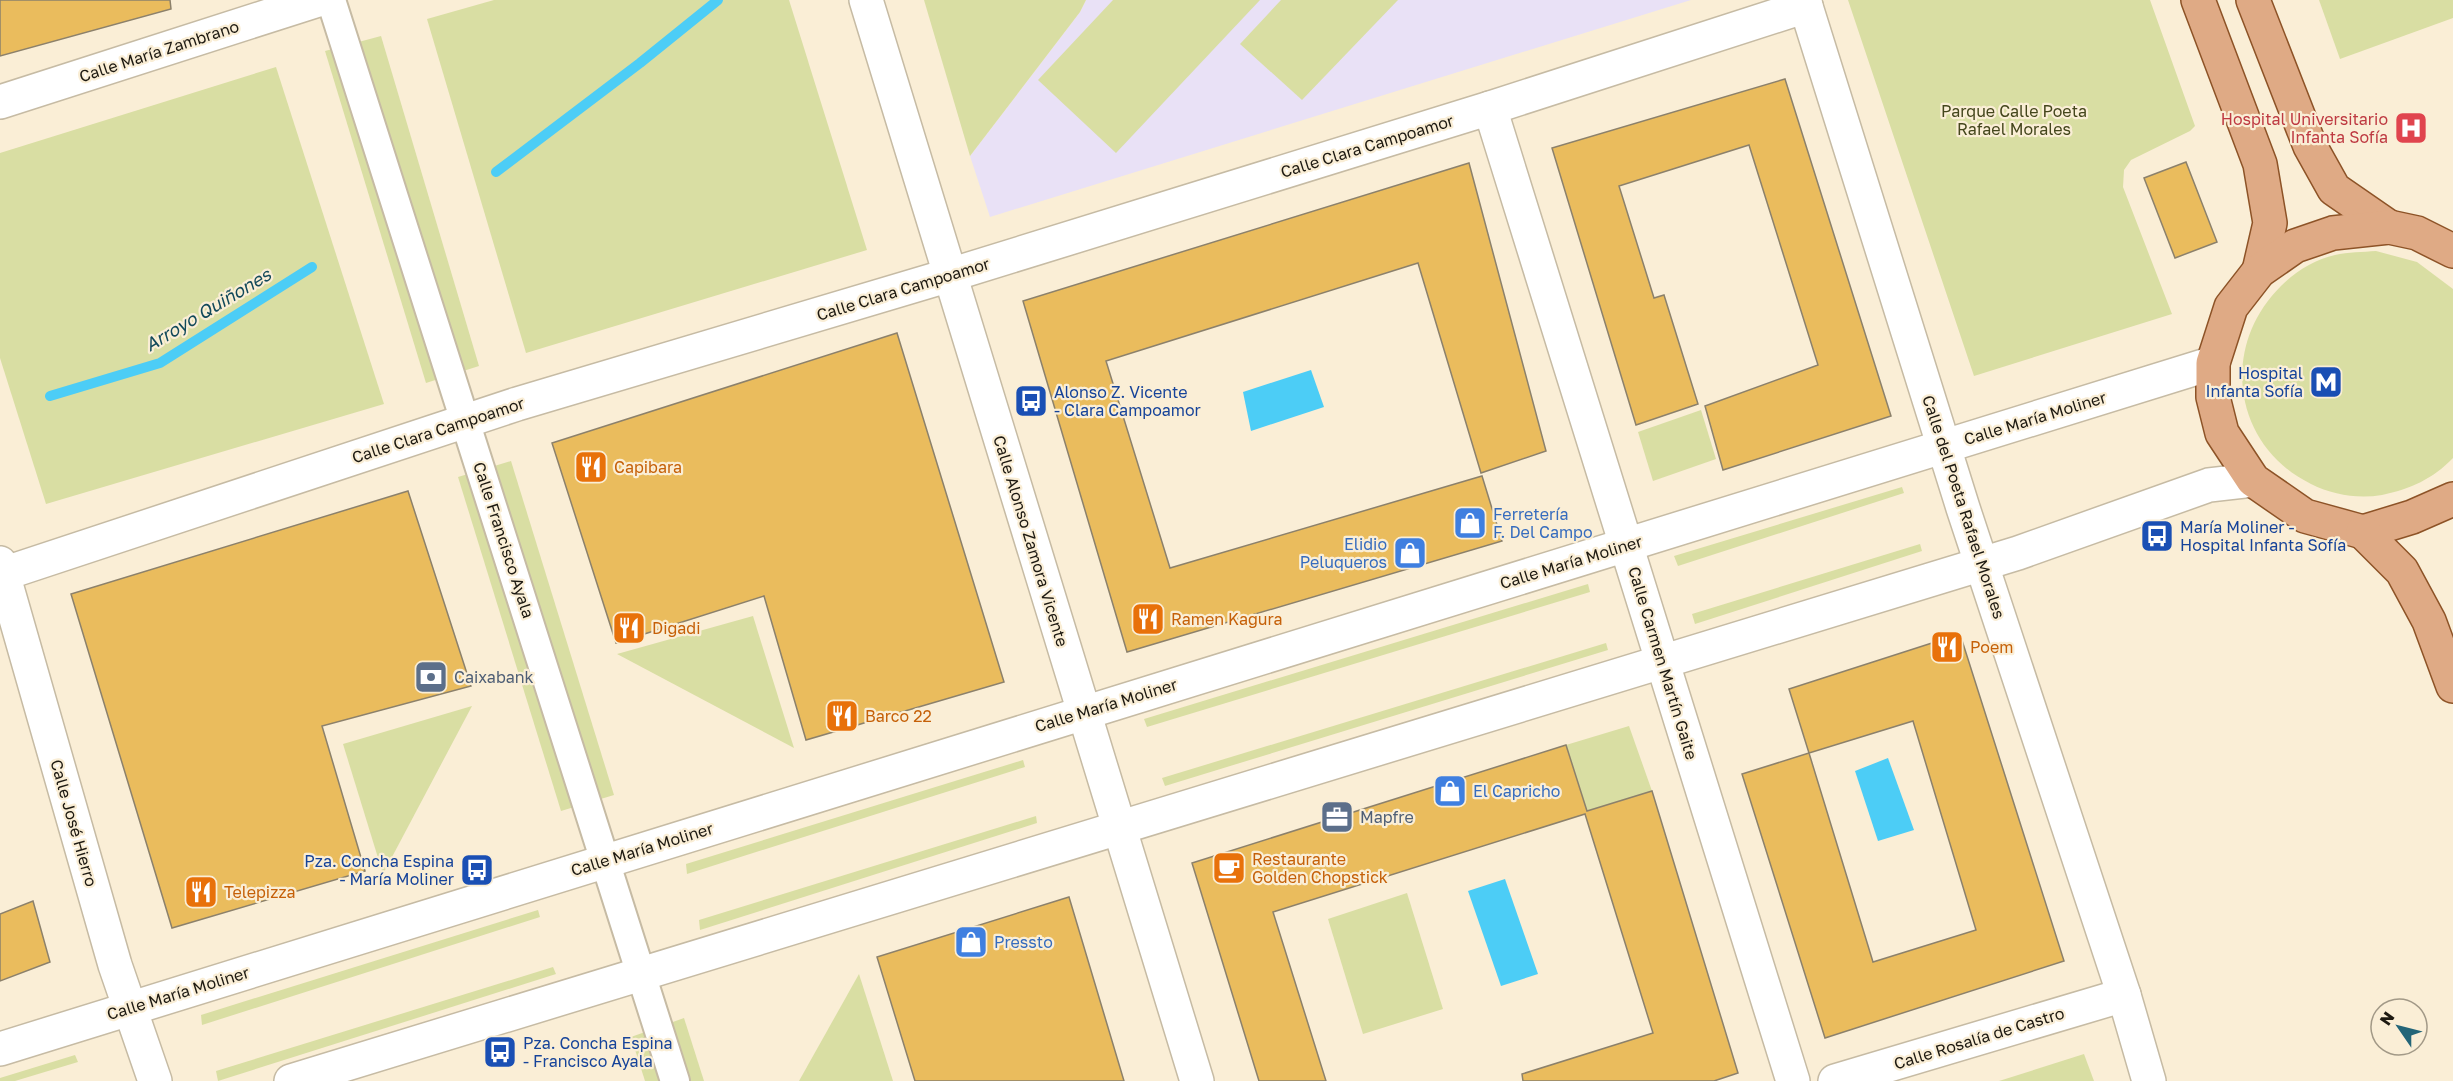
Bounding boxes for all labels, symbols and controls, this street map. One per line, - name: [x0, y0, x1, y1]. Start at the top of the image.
- street label: Calle María Zambrano: [77, 16, 241, 86]
- park label: Parque Calle Poeta Rafael Morales: [1941, 101, 2087, 139]
- place label: Hospital Universitario Infanta Sofía: [2221, 109, 2388, 147]
- street label: Calle Clara Campoamor: [1278, 110, 1456, 182]
- hospital icon: Hospital Universitario Infanta Sofía: [2393, 110, 2429, 146]
- street label: Calle Clara Campoamor: [814, 253, 992, 325]
- water label: Arroyo Quiñones: [140, 262, 276, 355]
- place label: Hospital Infanta Sofía: [2206, 363, 2303, 401]
- metro station icon: Hospital Infanta Sofía: [2308, 364, 2344, 400]
- place label: Alonso Z. Vicente - Clara Campoamor: [1054, 382, 1201, 420]
- bus stop icon: Alonso Z. Vicente - Clara Campoamor: [1013, 383, 1049, 419]
- street label: Calle María Moliner: [1961, 387, 2109, 449]
- street label: Calle Clara Campoamor: [349, 393, 527, 467]
- street label: Calle del Poeta Rafael Morales: [1918, 393, 2010, 621]
- street label: Calle Alonso Zamora Vicente: [989, 433, 1073, 649]
- restaurant icon: Capibara: [573, 449, 609, 485]
- place label: Capibara: [614, 457, 682, 477]
- street label: Calle Francisco Ayala: [469, 459, 539, 621]
- place label: Ferretería F. Del Campo: [1493, 504, 1593, 542]
- shop icon: Ferretería F. Del Campo: [1452, 505, 1488, 541]
- place label: María Moliner - Hospital Infanta Sofía: [2180, 517, 2346, 555]
- bus stop icon: María Moliner - Hospital Infanta Sofía: [2139, 518, 2175, 554]
- street label: Calle María Moliner: [1497, 531, 1645, 593]
- place label: Elidio Peluqueros: [1300, 534, 1387, 572]
- shop icon: Elidio Peluqueros: [1392, 535, 1428, 571]
- street label: Calle Carmen Martín Gaite: [1624, 564, 1702, 762]
- restaurant icon: Ramen Kagura: [1130, 601, 1166, 637]
- place label: Ramen Kagura: [1171, 609, 1283, 629]
- restaurant icon: Digadi: [611, 610, 647, 646]
- place label: Digadi: [652, 618, 701, 638]
- restaurant icon: Poem: [1929, 629, 1965, 665]
- place label: Poem: [1970, 637, 2013, 657]
- bank icon: Caixabank: [413, 659, 449, 695]
- place label: Caixabank: [454, 667, 534, 687]
- street label: Calle María Moliner: [1032, 674, 1180, 736]
- restaurant icon: Barco 22: [824, 698, 860, 734]
- place label: Barco 22: [865, 706, 932, 726]
- street label: Calle José Hierro: [46, 757, 102, 889]
- shop icon: El Capricho: [1432, 773, 1468, 809]
- place label: El Capricho: [1473, 781, 1560, 801]
- office icon: Mapfre: [1319, 799, 1355, 835]
- place label: Mapfre: [1360, 807, 1414, 827]
- street label: Calle María Moliner: [568, 818, 716, 880]
- place label: Restaurante Golden Chopstick: [1252, 849, 1388, 887]
- cafe icon: Restaurante Golden Chopstick: [1211, 850, 1247, 886]
- place label: Pza. Concha Espina - María Moliner: [304, 851, 454, 889]
- bus stop icon: Pza. Concha Espina - María Moliner: [459, 852, 495, 888]
- restaurant icon: Telepizza: [183, 874, 219, 910]
- place label: Telepizza: [224, 882, 296, 902]
- shop icon: Pressto: [953, 924, 989, 960]
- place label: Pressto: [994, 932, 1053, 952]
- street label: Calle María Moliner: [104, 962, 252, 1024]
- north arrow: [2369, 997, 2429, 1057]
- street label: Calle Rosalía de Castro: [1891, 1003, 2067, 1073]
- text: N: [2375, 1008, 2398, 1029]
- place label: Pza. Concha Espina - Francisco Ayala: [523, 1033, 673, 1071]
- bus stop icon: Pza. Concha Espina - Francisco Ayala: [482, 1034, 518, 1070]

